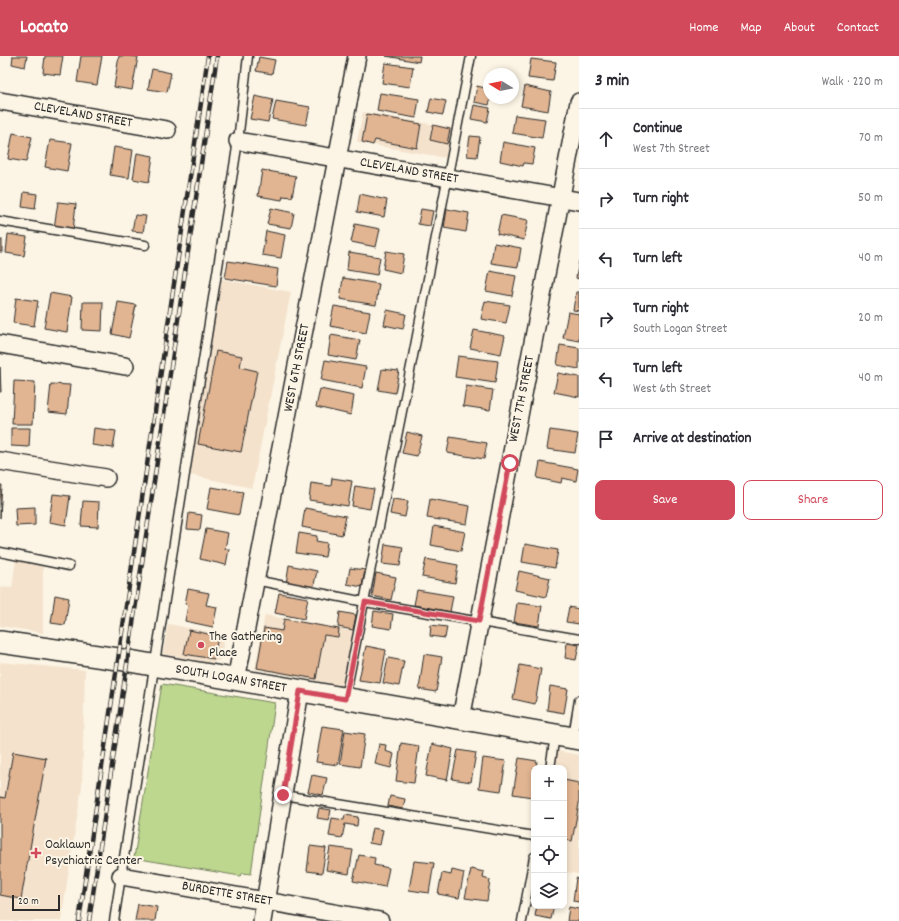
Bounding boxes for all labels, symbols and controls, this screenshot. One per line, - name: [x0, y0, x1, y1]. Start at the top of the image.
- text: Locato: [20, 15, 68, 42]
- text: Home: [689, 18, 718, 38]
- text: Map: [740, 18, 762, 38]
- text: About: [784, 18, 815, 38]
- text: Contact: [837, 18, 879, 38]
- north arrow: [483, 68, 519, 104]
- text: 3 min: [595, 70, 629, 94]
- text: Walk · 220 m: [822, 73, 883, 92]
- street label: CLEVELAND STREET: [32, 96, 134, 134]
- text: Continue: [633, 118, 682, 140]
- icon: ahead: [595, 128, 617, 150]
- text: 70 m: [859, 129, 883, 148]
- text: West 7th Street: [633, 140, 710, 159]
- street label: CLEVELAND STREET: [358, 152, 460, 190]
- icon: right: [595, 188, 617, 210]
- text: Turn right: [633, 188, 689, 210]
- text: 50 m: [858, 189, 883, 208]
- icon: left: [595, 248, 617, 270]
- text: Turn left: [633, 248, 682, 270]
- text: 40 m: [859, 249, 883, 268]
- text: Turn right: [633, 298, 689, 320]
- icon: right: [595, 308, 617, 330]
- text: 20 m: [858, 309, 883, 328]
- text: South Logan Street: [633, 320, 727, 339]
- street label: WEST 6TH STREET: [279, 322, 315, 414]
- street label: WEST 7TH STREET: [504, 354, 540, 444]
- text: Turn left: [633, 358, 682, 380]
- icon: left: [595, 368, 617, 390]
- text: 40 m: [859, 369, 883, 388]
- text: West 6th Street: [633, 380, 711, 399]
- icon: arrive: [595, 428, 617, 450]
- text: Arrive at destination: [633, 428, 751, 450]
- route start: [501, 454, 519, 472]
- button: Save: [595, 480, 735, 520]
- button: Share: [743, 480, 883, 520]
- place label: The Gathering Place: [209, 627, 282, 663]
- marker: The Gathering Place: [196, 640, 206, 650]
- street label: SOUTH LOGAN STREET: [174, 659, 288, 699]
- map controls: [531, 765, 567, 909]
- button: +: [531, 765, 567, 801]
- route end: [274, 786, 292, 804]
- button: −: [531, 801, 567, 837]
- place label: Oaklawn Psychiatric Center: [45, 835, 143, 871]
- button: locate: [531, 837, 567, 873]
- marker: Oaklawn Psychiatric Center: [30, 847, 42, 859]
- button: layers: [531, 873, 567, 909]
- street label: BURDETTE STREET: [180, 876, 274, 912]
- scale bar: [12, 893, 60, 912]
- text: 20 m: [18, 894, 39, 910]

